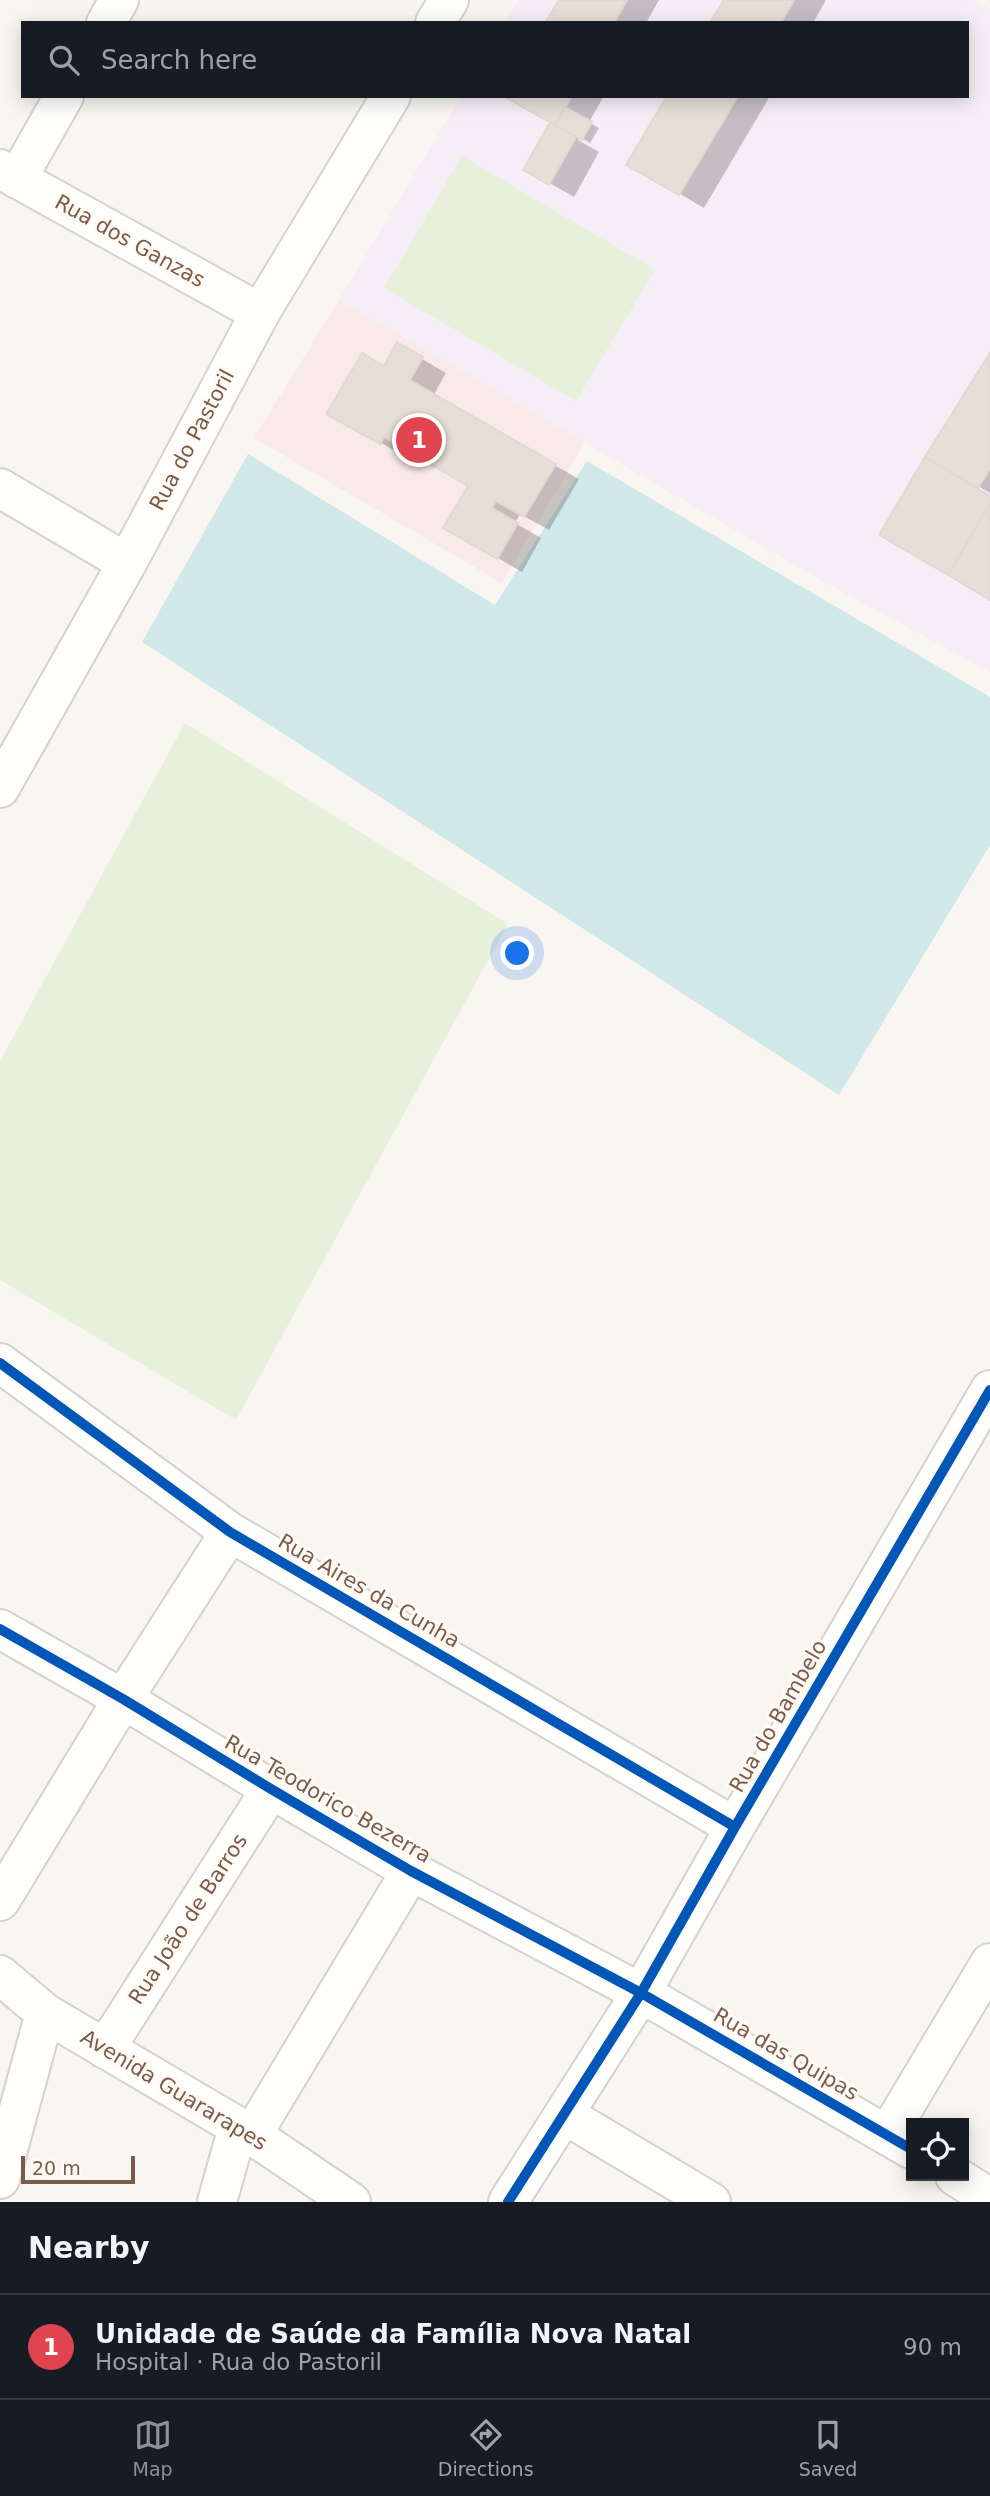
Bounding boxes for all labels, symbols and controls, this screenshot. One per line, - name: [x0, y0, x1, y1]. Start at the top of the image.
- search box: [21, 21, 969, 98]
- icon: search: [45, 41, 83, 79]
- text: Search here: [101, 45, 257, 75]
- street label: Rua dos Ganzas: [51, 190, 209, 292]
- street label: Rua do Pastoril: [145, 365, 239, 515]
- pin: 1: [396, 414, 442, 466]
- your location: [500, 936, 534, 970]
- street label: Rua Aires da Cunha: [274, 1529, 464, 1653]
- street label: Rua do Bambelo: [725, 1636, 831, 1796]
- street label: Rua Teodorico Bezerra: [221, 1730, 435, 1868]
- street label: Rua João de Barros: [124, 1829, 252, 2009]
- street label: Rua das Quipas: [709, 2003, 863, 2105]
- street label: Avenida Guararapes: [76, 2025, 272, 2155]
- map controls: [906, 2118, 969, 2181]
- button: locate: [906, 2118, 969, 2181]
- scale bar: [21, 2153, 135, 2185]
- text: 20 m: [32, 2157, 81, 2179]
- text: Nearby: [28, 2230, 150, 2265]
- text: Unidade de Saúde da Família Nova Natal: [95, 2319, 691, 2349]
- text: 1: [43, 2334, 59, 2360]
- text: 90 m: [903, 2334, 962, 2360]
- text: Hospital · Rua do Pastoril: [95, 2349, 382, 2375]
- tab: Map: [133, 2416, 173, 2480]
- tab: Directions: [438, 2416, 534, 2480]
- tab: Saved: [799, 2416, 857, 2480]

